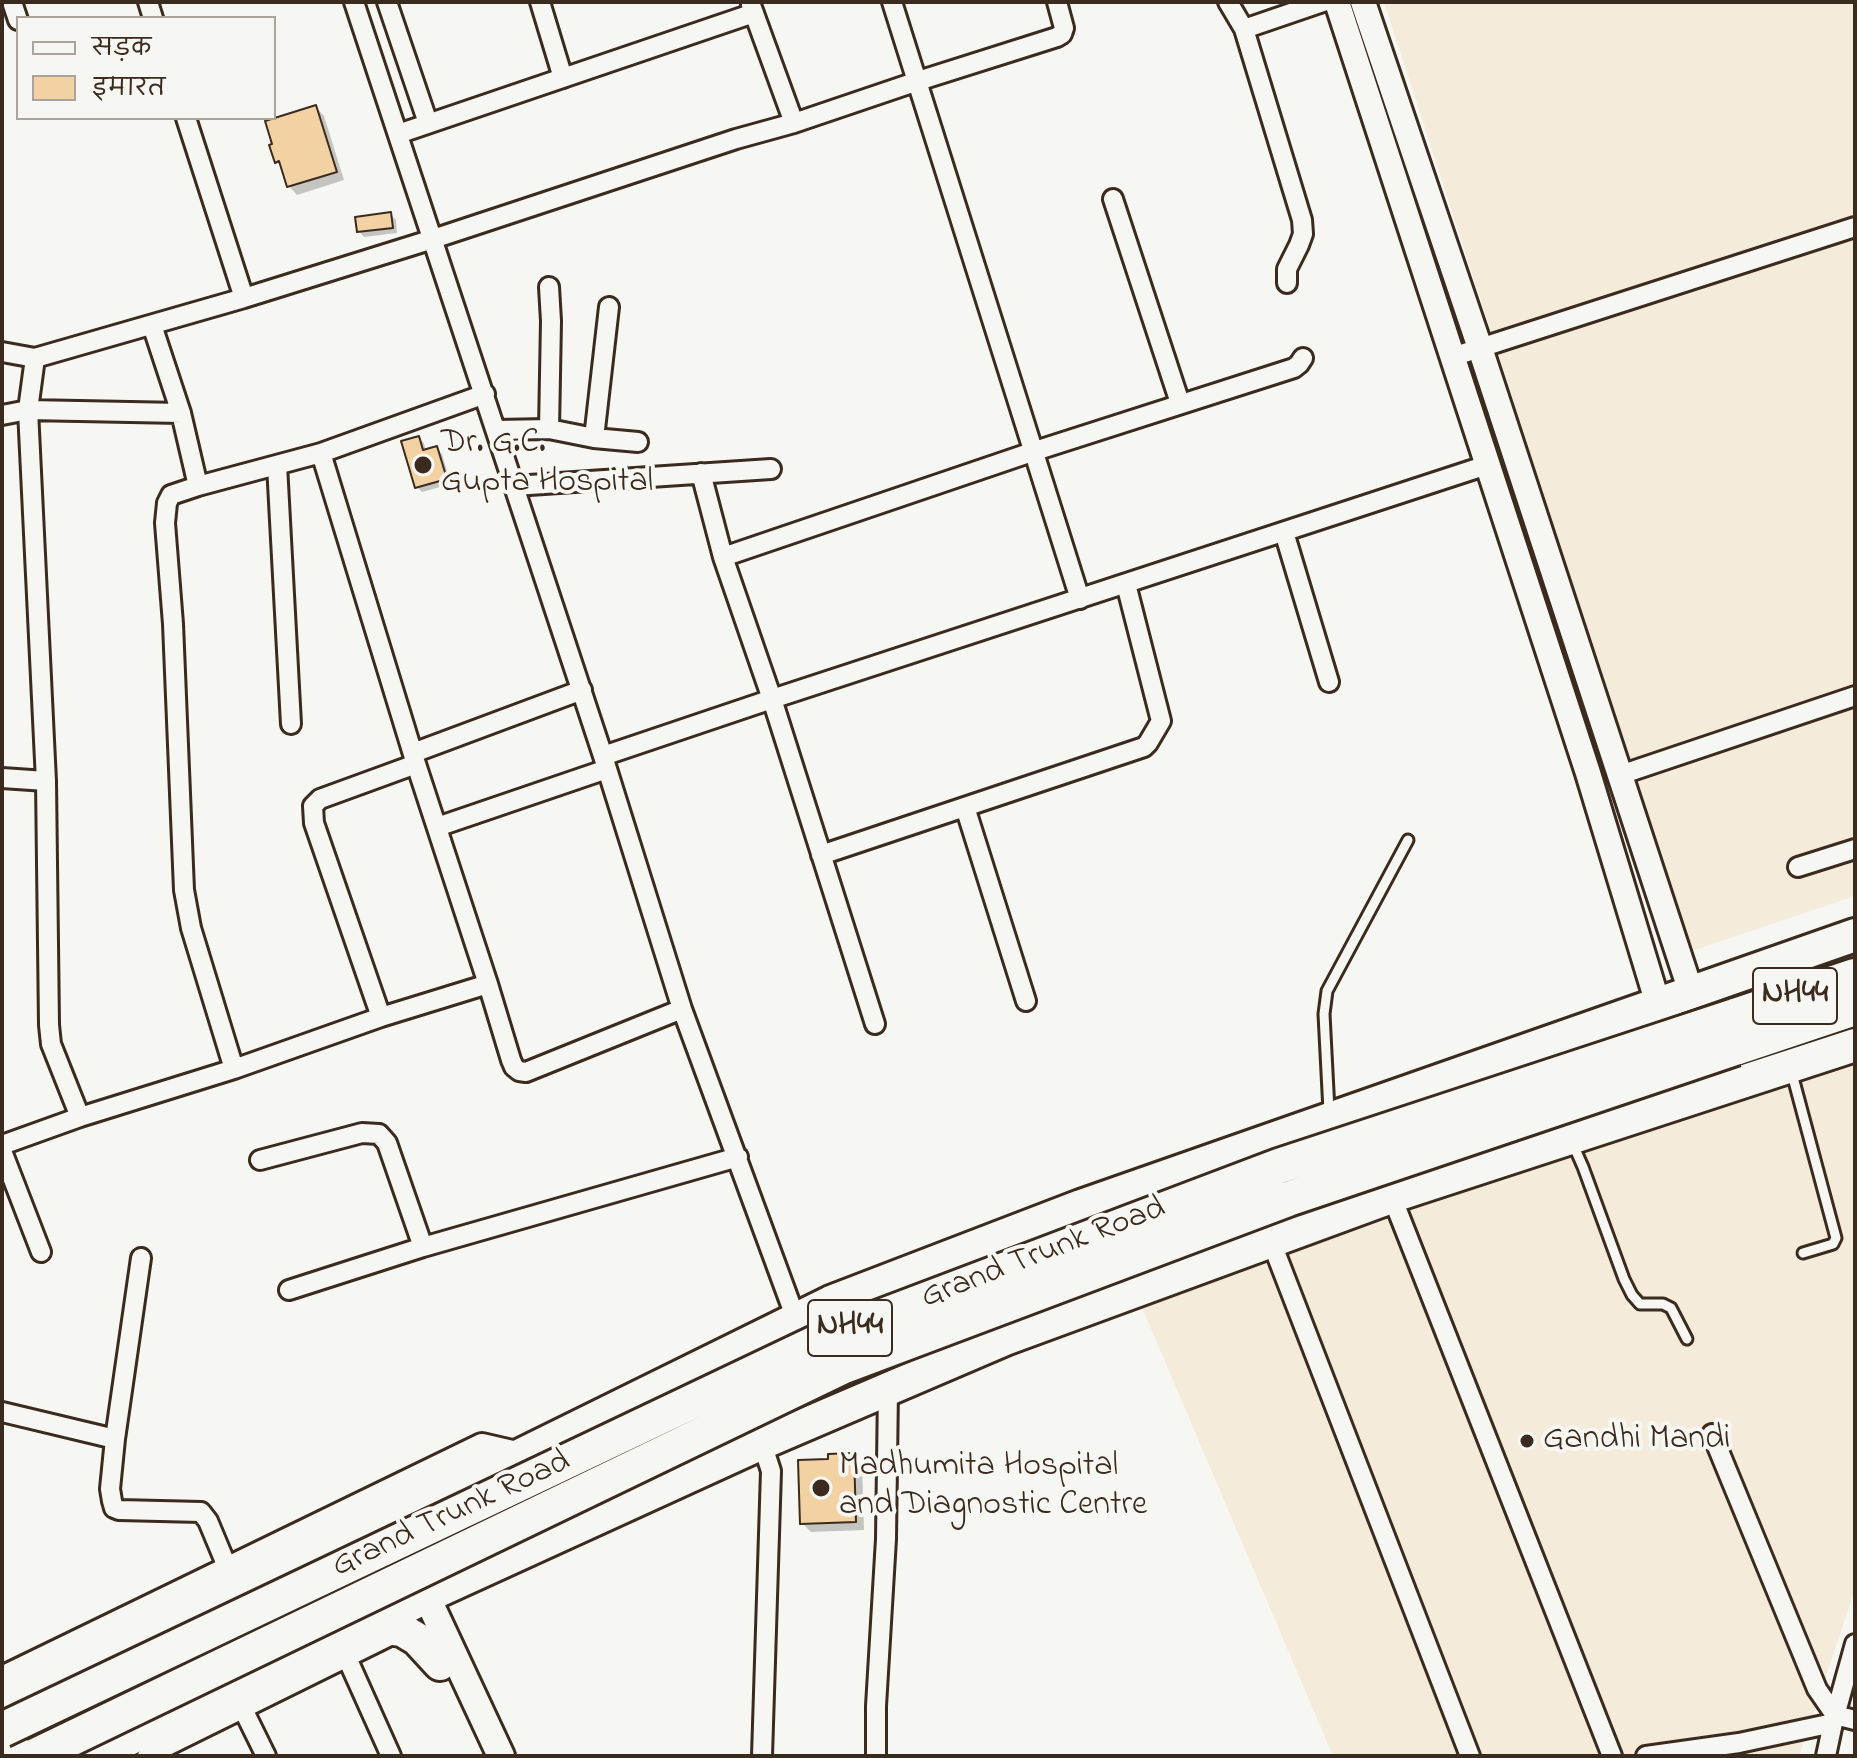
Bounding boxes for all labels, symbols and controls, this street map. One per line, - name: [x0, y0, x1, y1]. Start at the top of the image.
- legend: [16, 16, 276, 120]
- text: सड़क: [92, 32, 151, 67]
- text: इमारत: [92, 72, 165, 107]
- place label: Dr. G.C. Gupta Hospital: [441, 425, 653, 504]
- marker: Dr. G.C. Gupta Hospital: [412, 454, 434, 476]
- road number: NH44: [1753, 968, 1837, 1024]
- street label: Grand Trunk Road: [916, 1190, 1172, 1320]
- road number: NH44: [808, 1300, 892, 1356]
- place label: Gandhi Mandi: [1543, 1421, 1730, 1461]
- marker: Gandhi Mandi: [1518, 1432, 1536, 1450]
- street label: Grand Trunk Road: [326, 1443, 578, 1589]
- place label: Madhumita Hospital and Diagnostic Centre: [839, 1448, 1147, 1528]
- marker: Madhumita Hospital and Diagnostic Centre: [810, 1477, 832, 1499]

